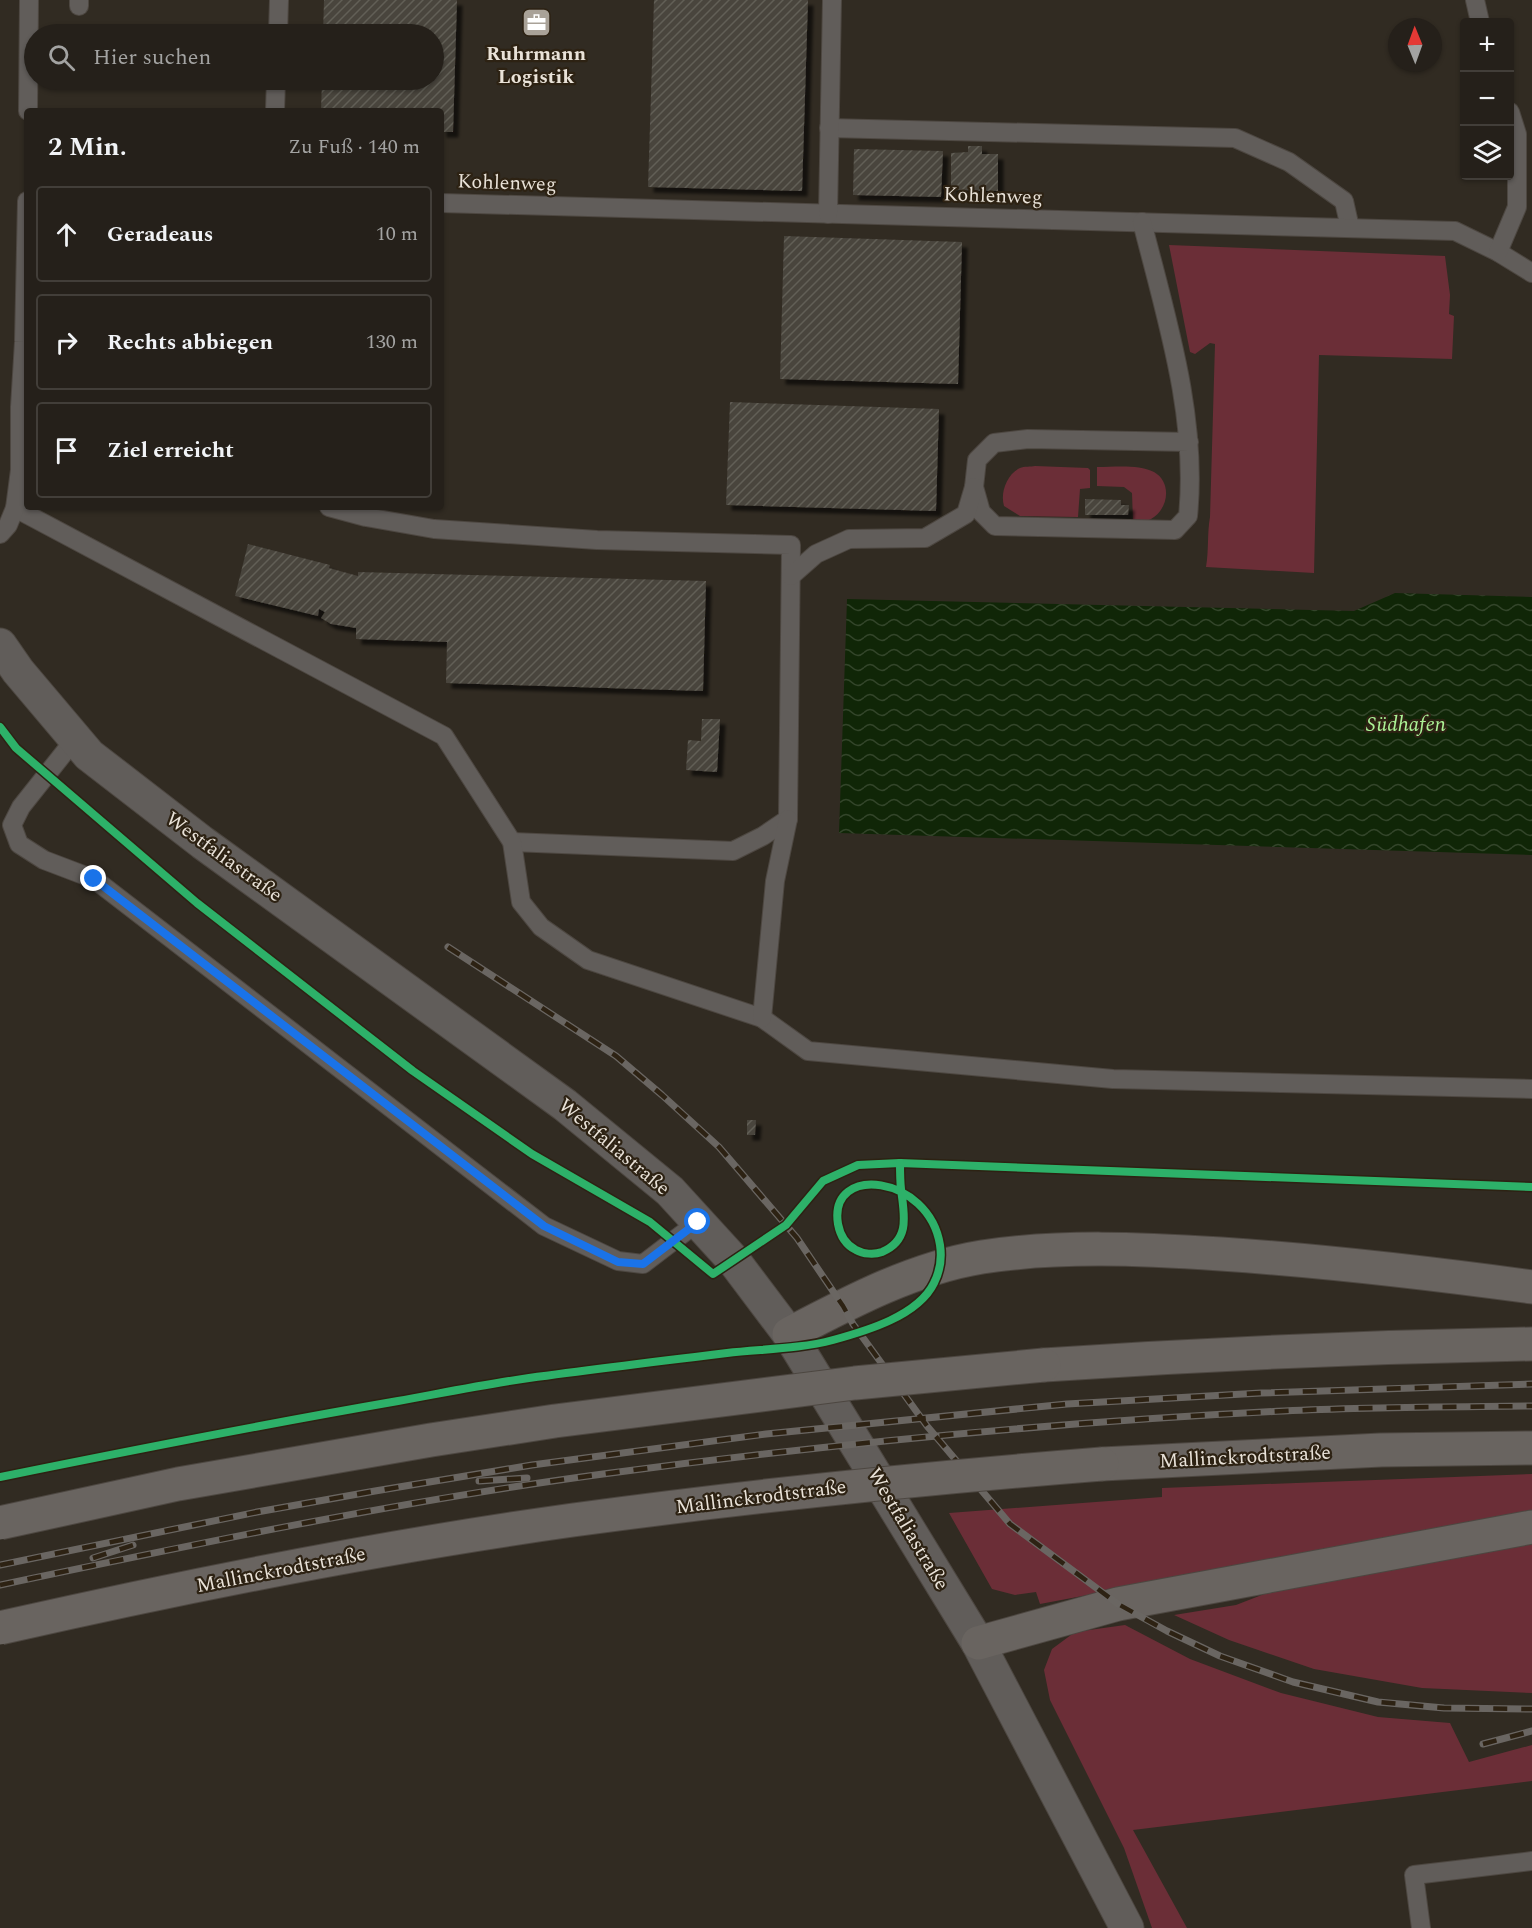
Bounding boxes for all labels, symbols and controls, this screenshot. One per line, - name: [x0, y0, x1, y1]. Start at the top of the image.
- office icon: Ruhrmann Logistik: [520, 7, 552, 39]
- north arrow: [1388, 18, 1442, 72]
- map controls: [1460, 18, 1514, 180]
- button: +: [1460, 18, 1514, 72]
- search box: [24, 24, 444, 90]
- place label: Ruhrmann Logistik: [486, 39, 586, 92]
- icon: search: [45, 41, 78, 74]
- text: Hier suchen: [93, 41, 211, 74]
- button: −: [1460, 72, 1514, 126]
- button: layers: [1460, 126, 1514, 180]
- text: 2 Min.: [48, 127, 127, 167]
- text: Zu Fuß · 140 m: [288, 132, 420, 162]
- street label: Kohlenweg: [457, 166, 557, 200]
- street label: Kohlenweg: [943, 179, 1043, 213]
- icon: ahead: [50, 218, 83, 251]
- text: Geradeaus: [107, 218, 213, 251]
- text: 10 m: [376, 219, 418, 249]
- icon: right: [50, 326, 83, 359]
- text: Rechts abbiegen: [107, 326, 273, 359]
- text: 130 m: [366, 327, 418, 357]
- icon: arrive: [50, 434, 83, 467]
- text: Ziel erreicht: [107, 434, 234, 467]
- water label: Südhafen: [1366, 709, 1446, 741]
- street label: Westfaliastraße: [159, 804, 289, 910]
- route end: [80, 865, 106, 891]
- street label: Westfaliastraße: [551, 1091, 677, 1203]
- route start: [684, 1208, 710, 1234]
- street label: Mallinckrodtstraße: [1158, 1438, 1332, 1476]
- street label: Westfaliastraße: [860, 1462, 956, 1596]
- street label: Mallinckrodtstraße: [674, 1472, 848, 1522]
- street label: Mallinckrodtstraße: [194, 1539, 368, 1601]

